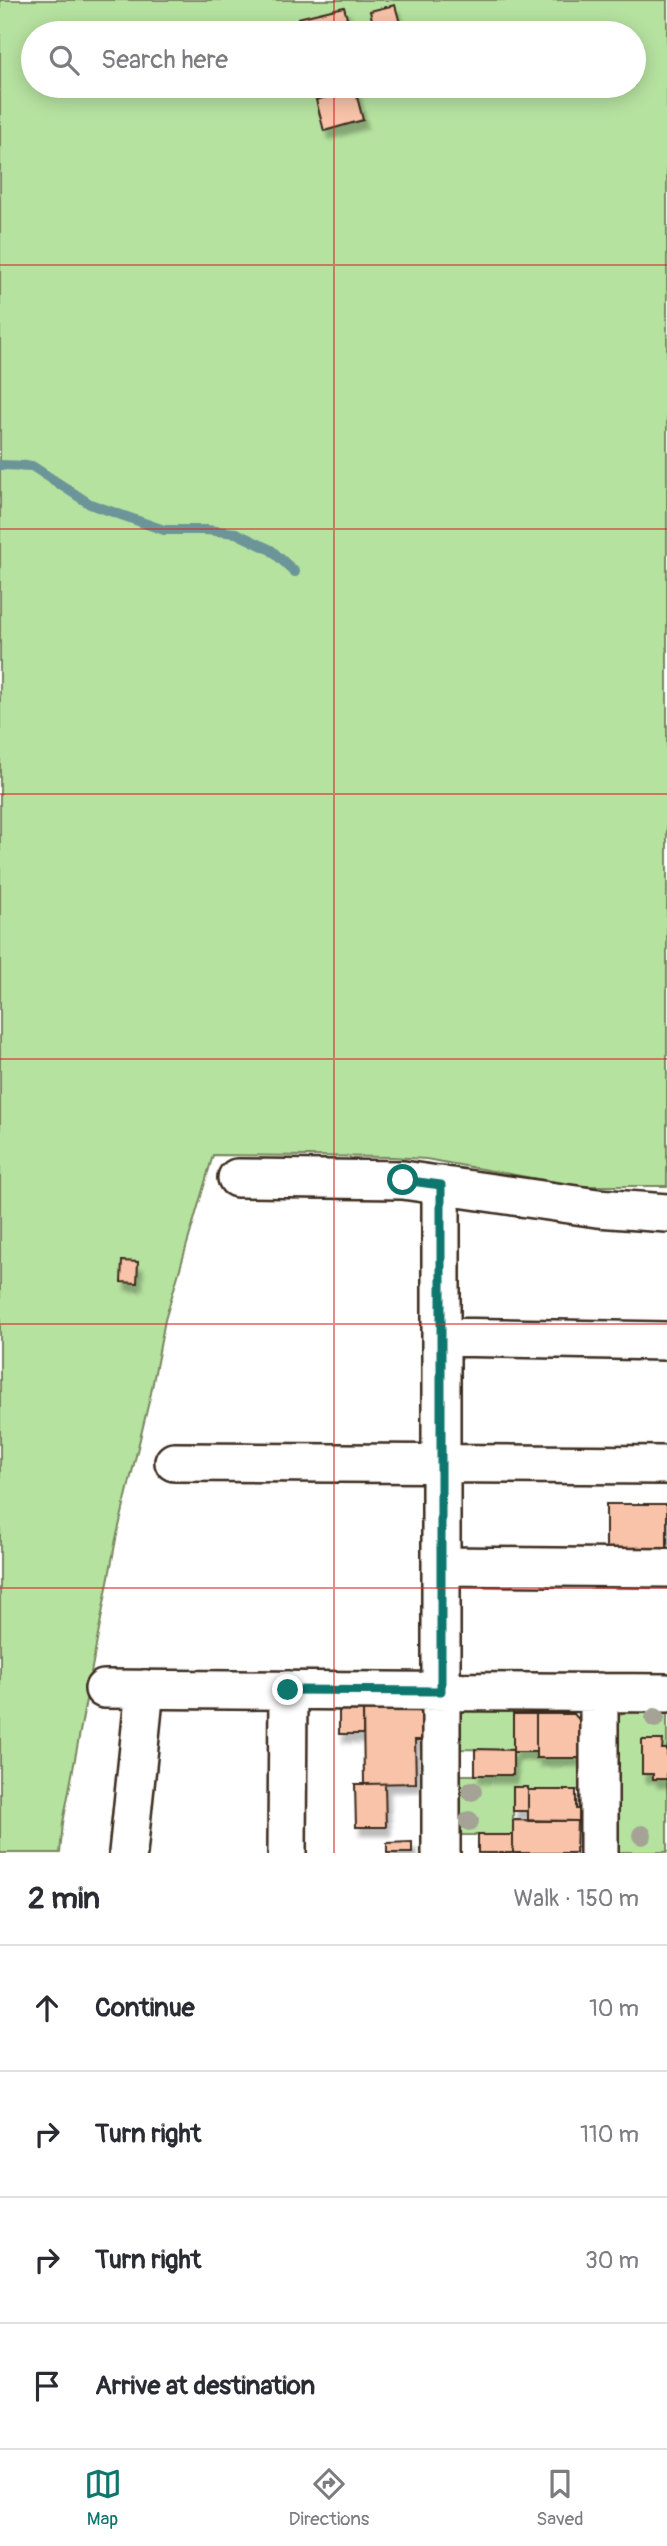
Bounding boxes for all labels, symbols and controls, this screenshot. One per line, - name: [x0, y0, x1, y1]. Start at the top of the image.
- search box: [21, 21, 646, 98]
- icon: search: [45, 41, 83, 79]
- text: Search here: [101, 44, 228, 76]
- route start: [387, 1164, 418, 1195]
- route end: [272, 1674, 303, 1705]
- text: 2 min: [28, 1880, 100, 1917]
- text: Walk · 150 m: [514, 1884, 639, 1913]
- icon: ahead: [28, 1989, 66, 2027]
- text: Continue: [95, 1992, 195, 2024]
- text: 10 m: [589, 1994, 639, 2023]
- icon: right: [28, 2115, 66, 2153]
- text: Turn right: [95, 2118, 201, 2150]
- text: 110 m: [580, 2120, 639, 2149]
- icon: right: [28, 2241, 66, 2279]
- text: Turn right: [95, 2244, 201, 2276]
- text: 30 m: [585, 2246, 639, 2275]
- icon: arrive: [28, 2367, 66, 2405]
- text: Arrive at destination: [95, 2370, 315, 2402]
- tab: Map: [84, 2465, 122, 2531]
- tab: Directions: [289, 2465, 369, 2531]
- tab: Saved: [536, 2465, 583, 2531]

